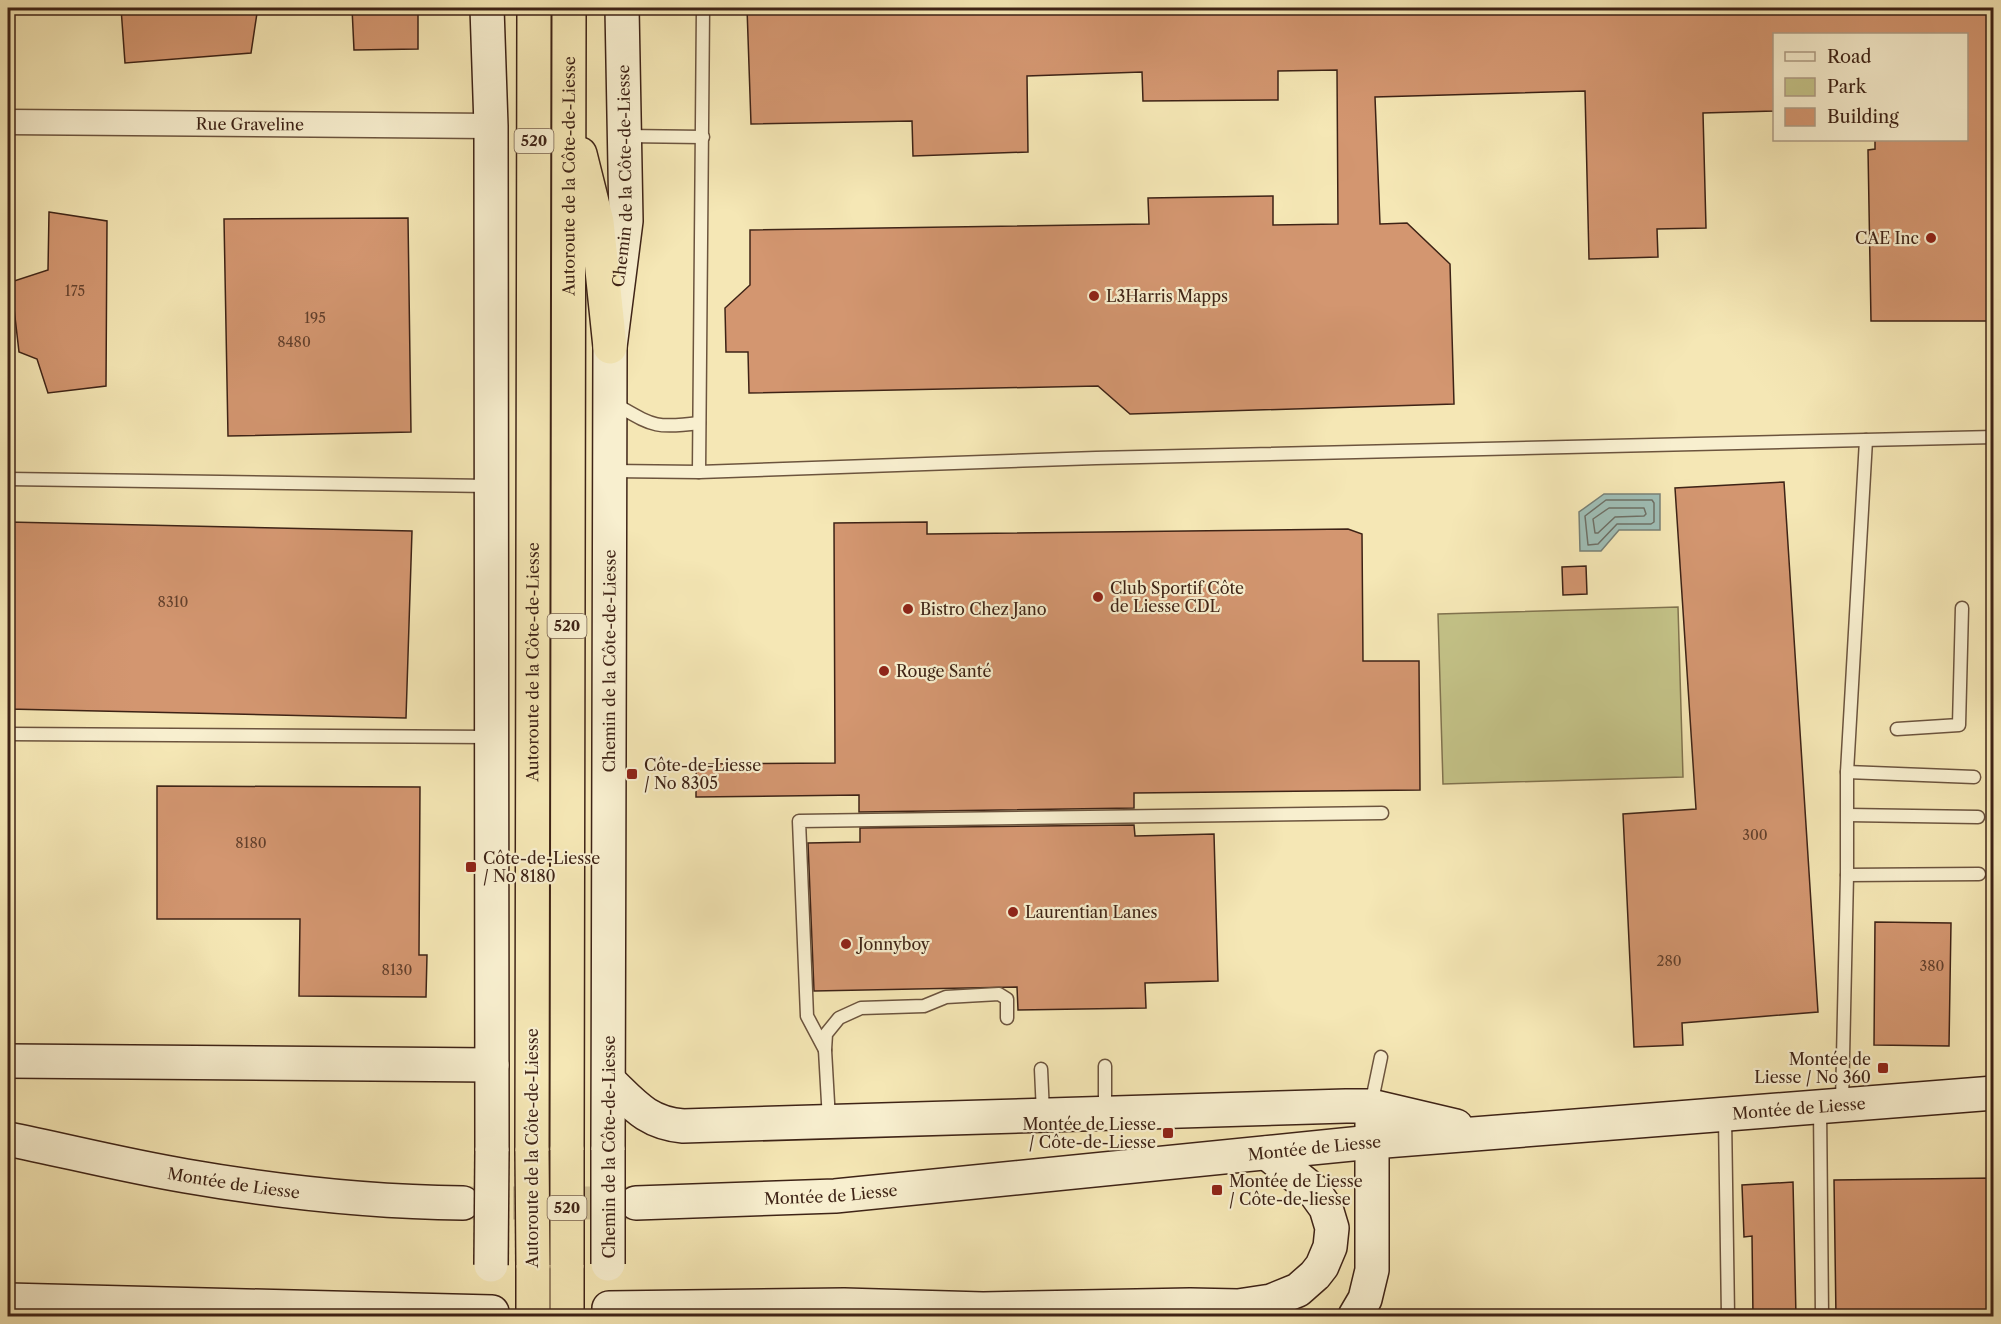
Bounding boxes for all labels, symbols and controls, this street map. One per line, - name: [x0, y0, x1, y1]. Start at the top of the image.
- legend: [1773, 33, 1968, 141]
- text: Road: [1827, 46, 1872, 68]
- street label: Autoroute de la Côte-de-Liesse: [558, 56, 579, 297]
- street label: Chemin de la Côte-de-Liesse: [608, 64, 636, 288]
- text: Park: [1827, 76, 1868, 98]
- text: Building: [1827, 106, 1899, 128]
- street label: Rue Graveline: [196, 114, 304, 134]
- road number: 520: [514, 129, 554, 153]
- place label: CAE Inc: [1855, 228, 1919, 248]
- marker: CAE Inc: [1924, 231, 1938, 245]
- house number: 175: [65, 282, 85, 300]
- place label: L3Harris Mapps: [1106, 286, 1228, 306]
- marker: L3Harris Mapps: [1087, 289, 1101, 303]
- house number: 195: [304, 309, 326, 327]
- house number: 8480: [277, 333, 311, 351]
- street label: Autoroute de la Côte-de-Liesse: [522, 542, 543, 783]
- street label: Chemin de la Côte-de-Liesse: [599, 549, 619, 772]
- place label: Club Sportif Côte de Liesse CDL: [1110, 578, 1244, 616]
- marker: Club Sportif Côte de Liesse CDL: [1091, 590, 1105, 604]
- house number: 8310: [158, 593, 188, 611]
- place label: Bistro Chez Jano: [920, 599, 1047, 619]
- marker: Bistro Chez Jano: [901, 602, 915, 616]
- road number: 520: [548, 614, 586, 638]
- place label: Rouge Santé: [896, 661, 991, 681]
- marker: Rouge Santé: [877, 664, 891, 678]
- place label: Côte-de-Liesse / No 8305: [644, 755, 761, 793]
- marker: Côte-de-Liesse / No 8305: [625, 767, 639, 781]
- house number: 300: [1742, 826, 1768, 844]
- house number: 8180: [235, 834, 267, 852]
- place label: Côte-de-Liesse / No 8180: [483, 848, 600, 886]
- marker: Côte-de-Liesse / No 8180: [464, 860, 478, 874]
- place label: Laurentian Lanes: [1025, 902, 1157, 922]
- marker: Laurentian Lanes: [1006, 905, 1020, 919]
- place label: Jonnyboy: [855, 934, 931, 954]
- marker: Jonnyboy: [839, 937, 853, 951]
- house number: 280: [1656, 952, 1682, 970]
- house number: 380: [1920, 957, 1945, 975]
- house number: 8130: [382, 961, 413, 979]
- street label: Autoroute de la Côte-de-Liesse: [522, 1028, 542, 1269]
- street label: Chemin de la Côte-de-Liesse: [599, 1036, 619, 1258]
- place label: Montée de Liesse / No 360: [1754, 1049, 1871, 1087]
- marker: Montée de Liesse / No 360: [1876, 1061, 1890, 1075]
- street label: Montée de Liesse: [1731, 1093, 1866, 1124]
- place label: Montée de Liesse / Côte-de-Liesse: [1022, 1114, 1156, 1152]
- marker: Montée de Liesse / Côte-de-Liesse: [1161, 1126, 1175, 1140]
- street label: Montée de Liesse: [1247, 1131, 1382, 1164]
- street label: Montée de Liesse: [166, 1163, 301, 1202]
- place label: Montée de Liesse / Côte-de-liesse: [1229, 1171, 1363, 1209]
- street label: Montée de Liesse: [764, 1180, 898, 1208]
- marker: Montée de Liesse / Côte-de-liesse: [1210, 1183, 1224, 1197]
- road number: 520: [548, 1196, 586, 1220]

